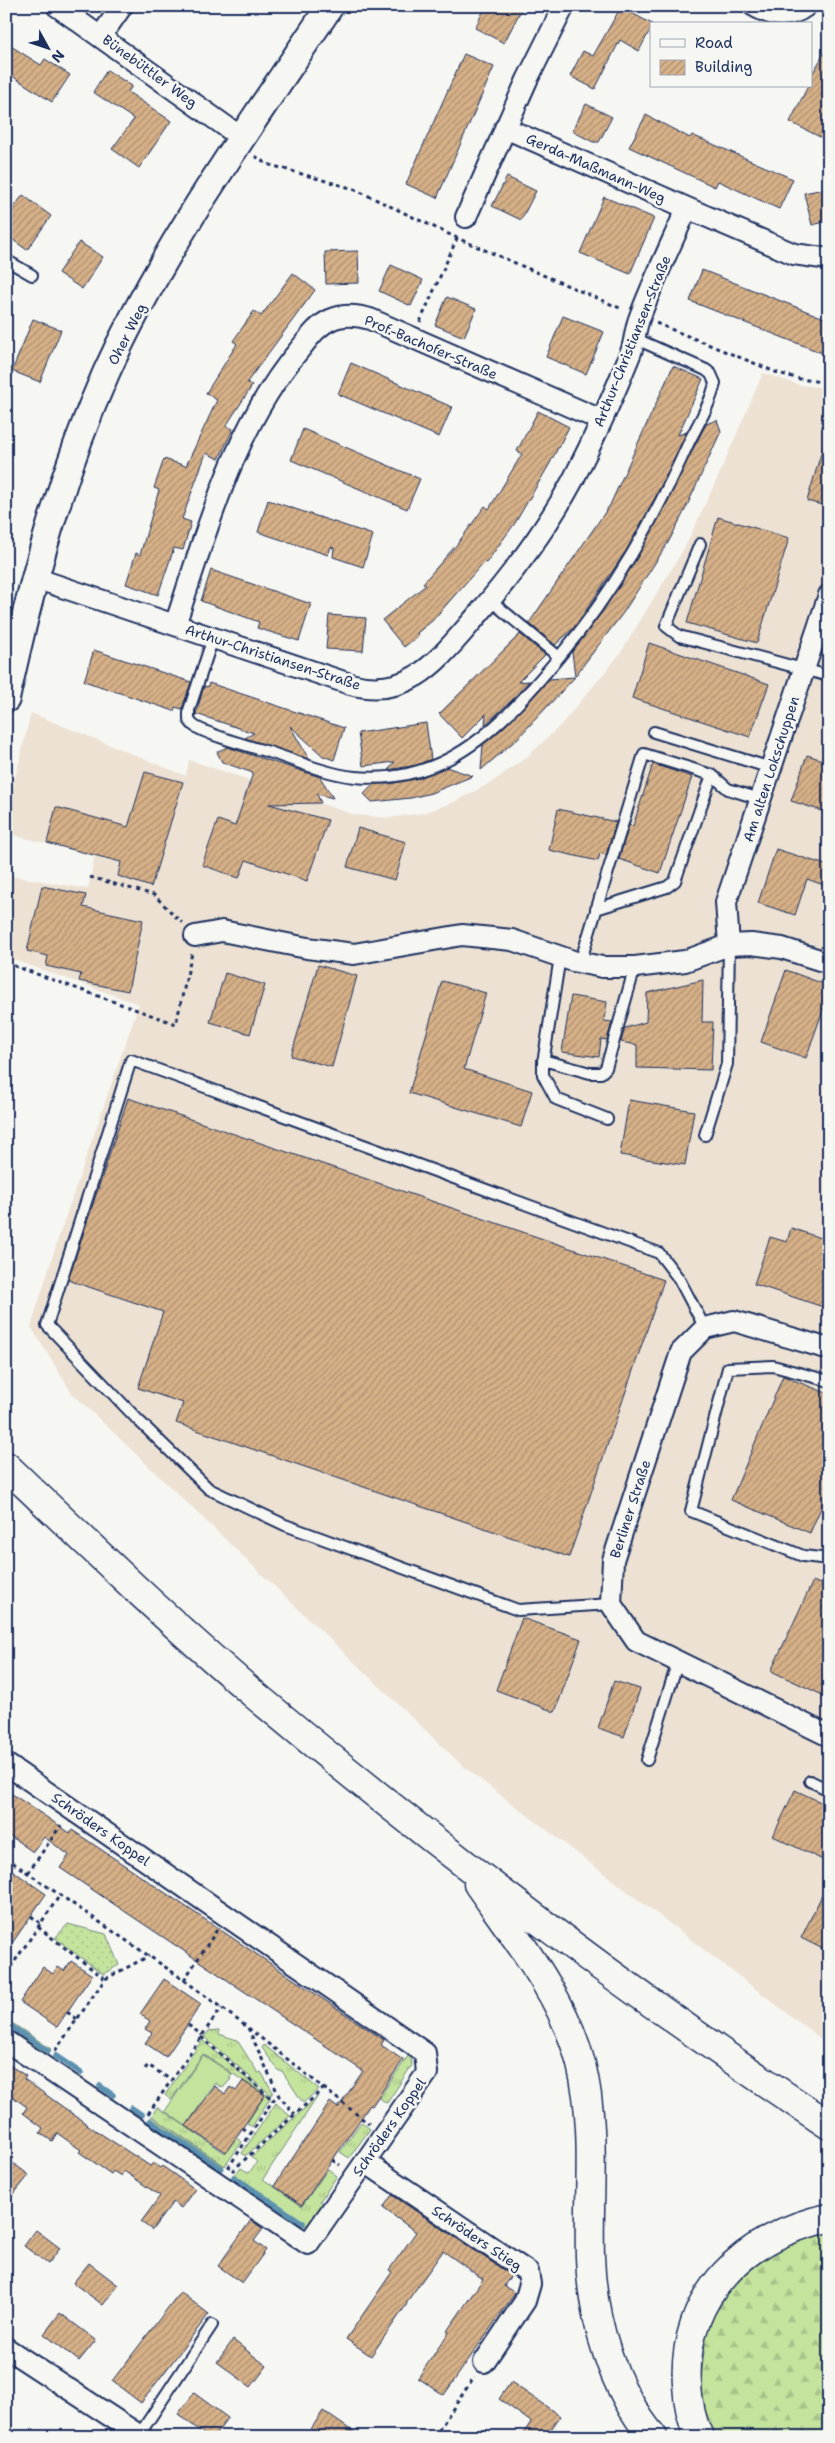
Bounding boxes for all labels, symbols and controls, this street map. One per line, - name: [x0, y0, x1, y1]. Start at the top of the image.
- north arrow: [22, 22, 72, 72]
- legend: [650, 22, 812, 88]
- street label: Bünebüttler Weg: [99, 30, 201, 112]
- text: Road: [695, 33, 733, 53]
- text: N: [47, 46, 68, 66]
- text: Building: [695, 57, 752, 77]
- street label: Gerda-Maßmann-Weg: [523, 129, 669, 207]
- street label: Arthur-Christiansen-Straße: [589, 253, 675, 429]
- street label: Oher Weg: [104, 300, 150, 368]
- street label: Prof.-Bachofer-Straße: [362, 311, 500, 383]
- street label: Arthur-Christiansen-Straße: [183, 620, 363, 694]
- street label: Am alten Lokschuppen: [739, 693, 803, 844]
- street label: Berliner Straße: [606, 1457, 654, 1561]
- street label: Schröders Koppel: [48, 1788, 154, 1870]
- street label: Schröders Koppel: [348, 2074, 430, 2180]
- street label: Schröders Stieg: [428, 2201, 526, 2275]

